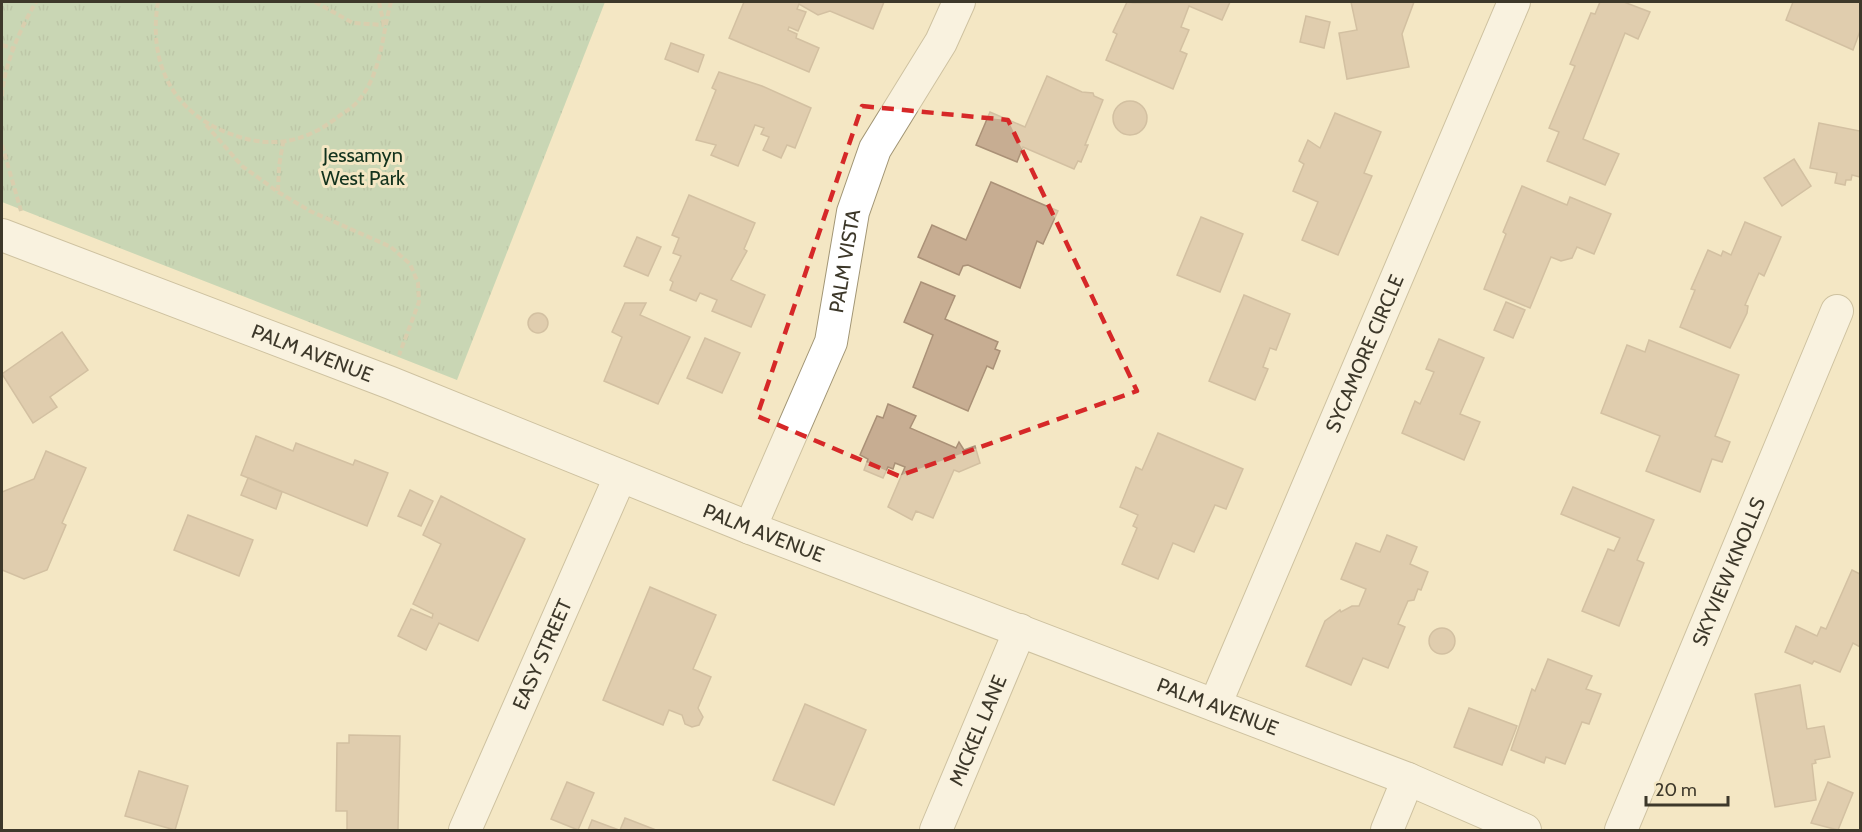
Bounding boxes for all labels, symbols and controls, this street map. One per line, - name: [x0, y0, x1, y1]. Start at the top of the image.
- park label: Jessamyn West Park: [321, 143, 405, 190]
- street label: PALM VISTA: [824, 207, 865, 315]
- street label: SYCAMORE CIRCLE: [1320, 271, 1409, 436]
- street label: PALM AVENUE: [248, 319, 376, 387]
- street label: SKYVIEW KNOLLS: [1687, 493, 1770, 649]
- street label: PALM AVENUE: [700, 498, 828, 567]
- street label: EASY STREET: [507, 595, 577, 713]
- street label: MICKEL LANE: [944, 671, 1012, 790]
- street label: PALM AVENUE: [1154, 672, 1282, 740]
- scale bar: [1646, 769, 1728, 807]
- text: 20 m: [1655, 779, 1697, 801]

